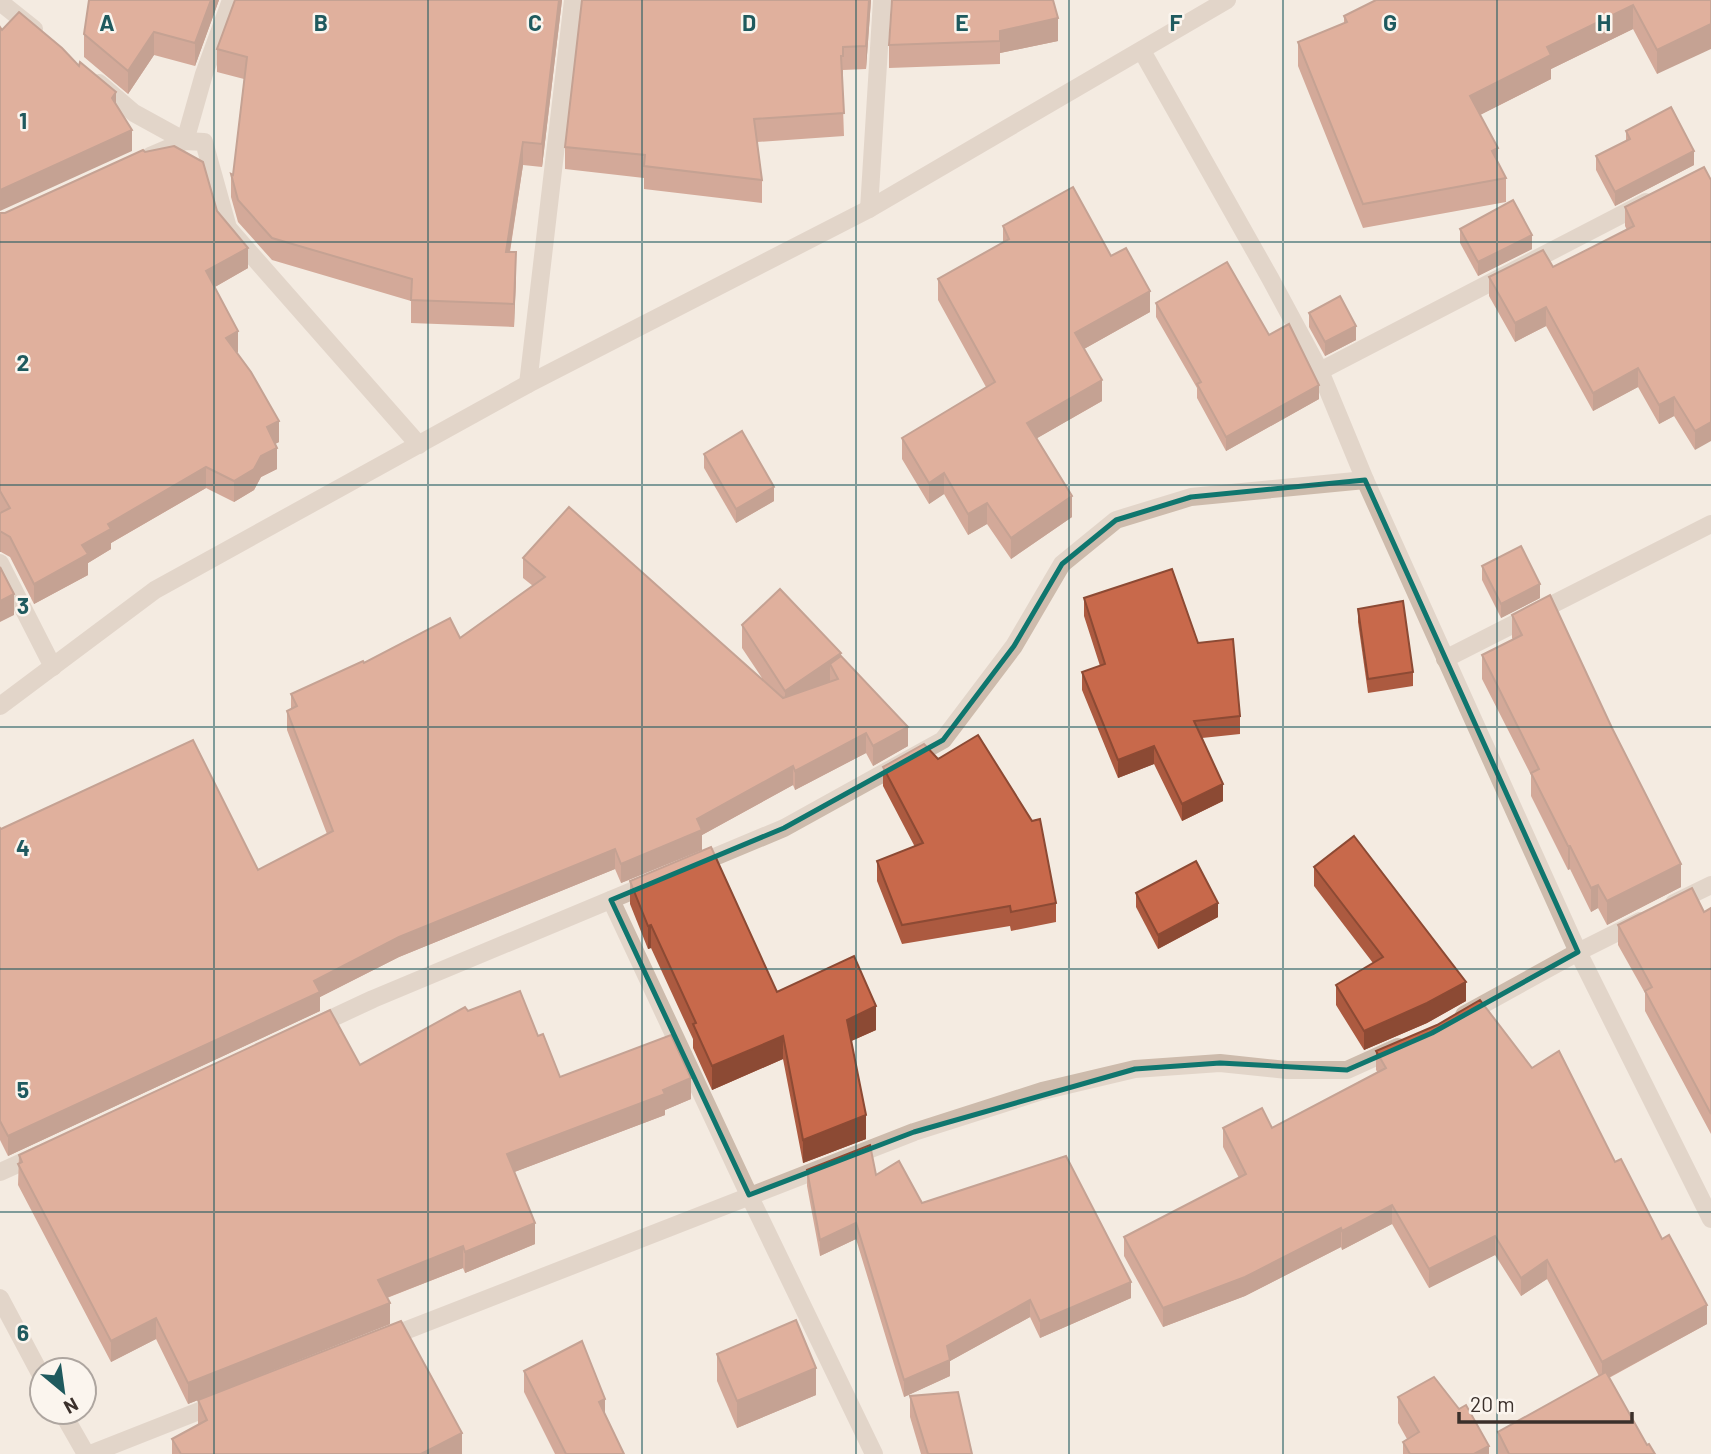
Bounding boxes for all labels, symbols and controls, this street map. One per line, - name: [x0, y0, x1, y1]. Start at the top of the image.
- text: A: [99, 8, 115, 36]
- text: B: [314, 8, 328, 36]
- text: C: [528, 8, 542, 36]
- text: D: [742, 8, 756, 36]
- text: E: [955, 8, 969, 36]
- text: F: [1170, 8, 1183, 36]
- text: G: [1383, 8, 1397, 36]
- text: H: [1597, 8, 1611, 36]
- text: 1: [19, 106, 27, 134]
- text: 2: [17, 348, 29, 376]
- text: 3: [17, 591, 29, 619]
- text: 4: [16, 833, 30, 861]
- text: 5: [17, 1075, 29, 1103]
- text: 6: [17, 1318, 29, 1346]
- north arrow: [28, 1356, 98, 1426]
- scale bar: [1459, 1380, 1632, 1424]
- text: 20 m: [1470, 1391, 1515, 1416]
- text: N: [60, 1393, 83, 1419]

